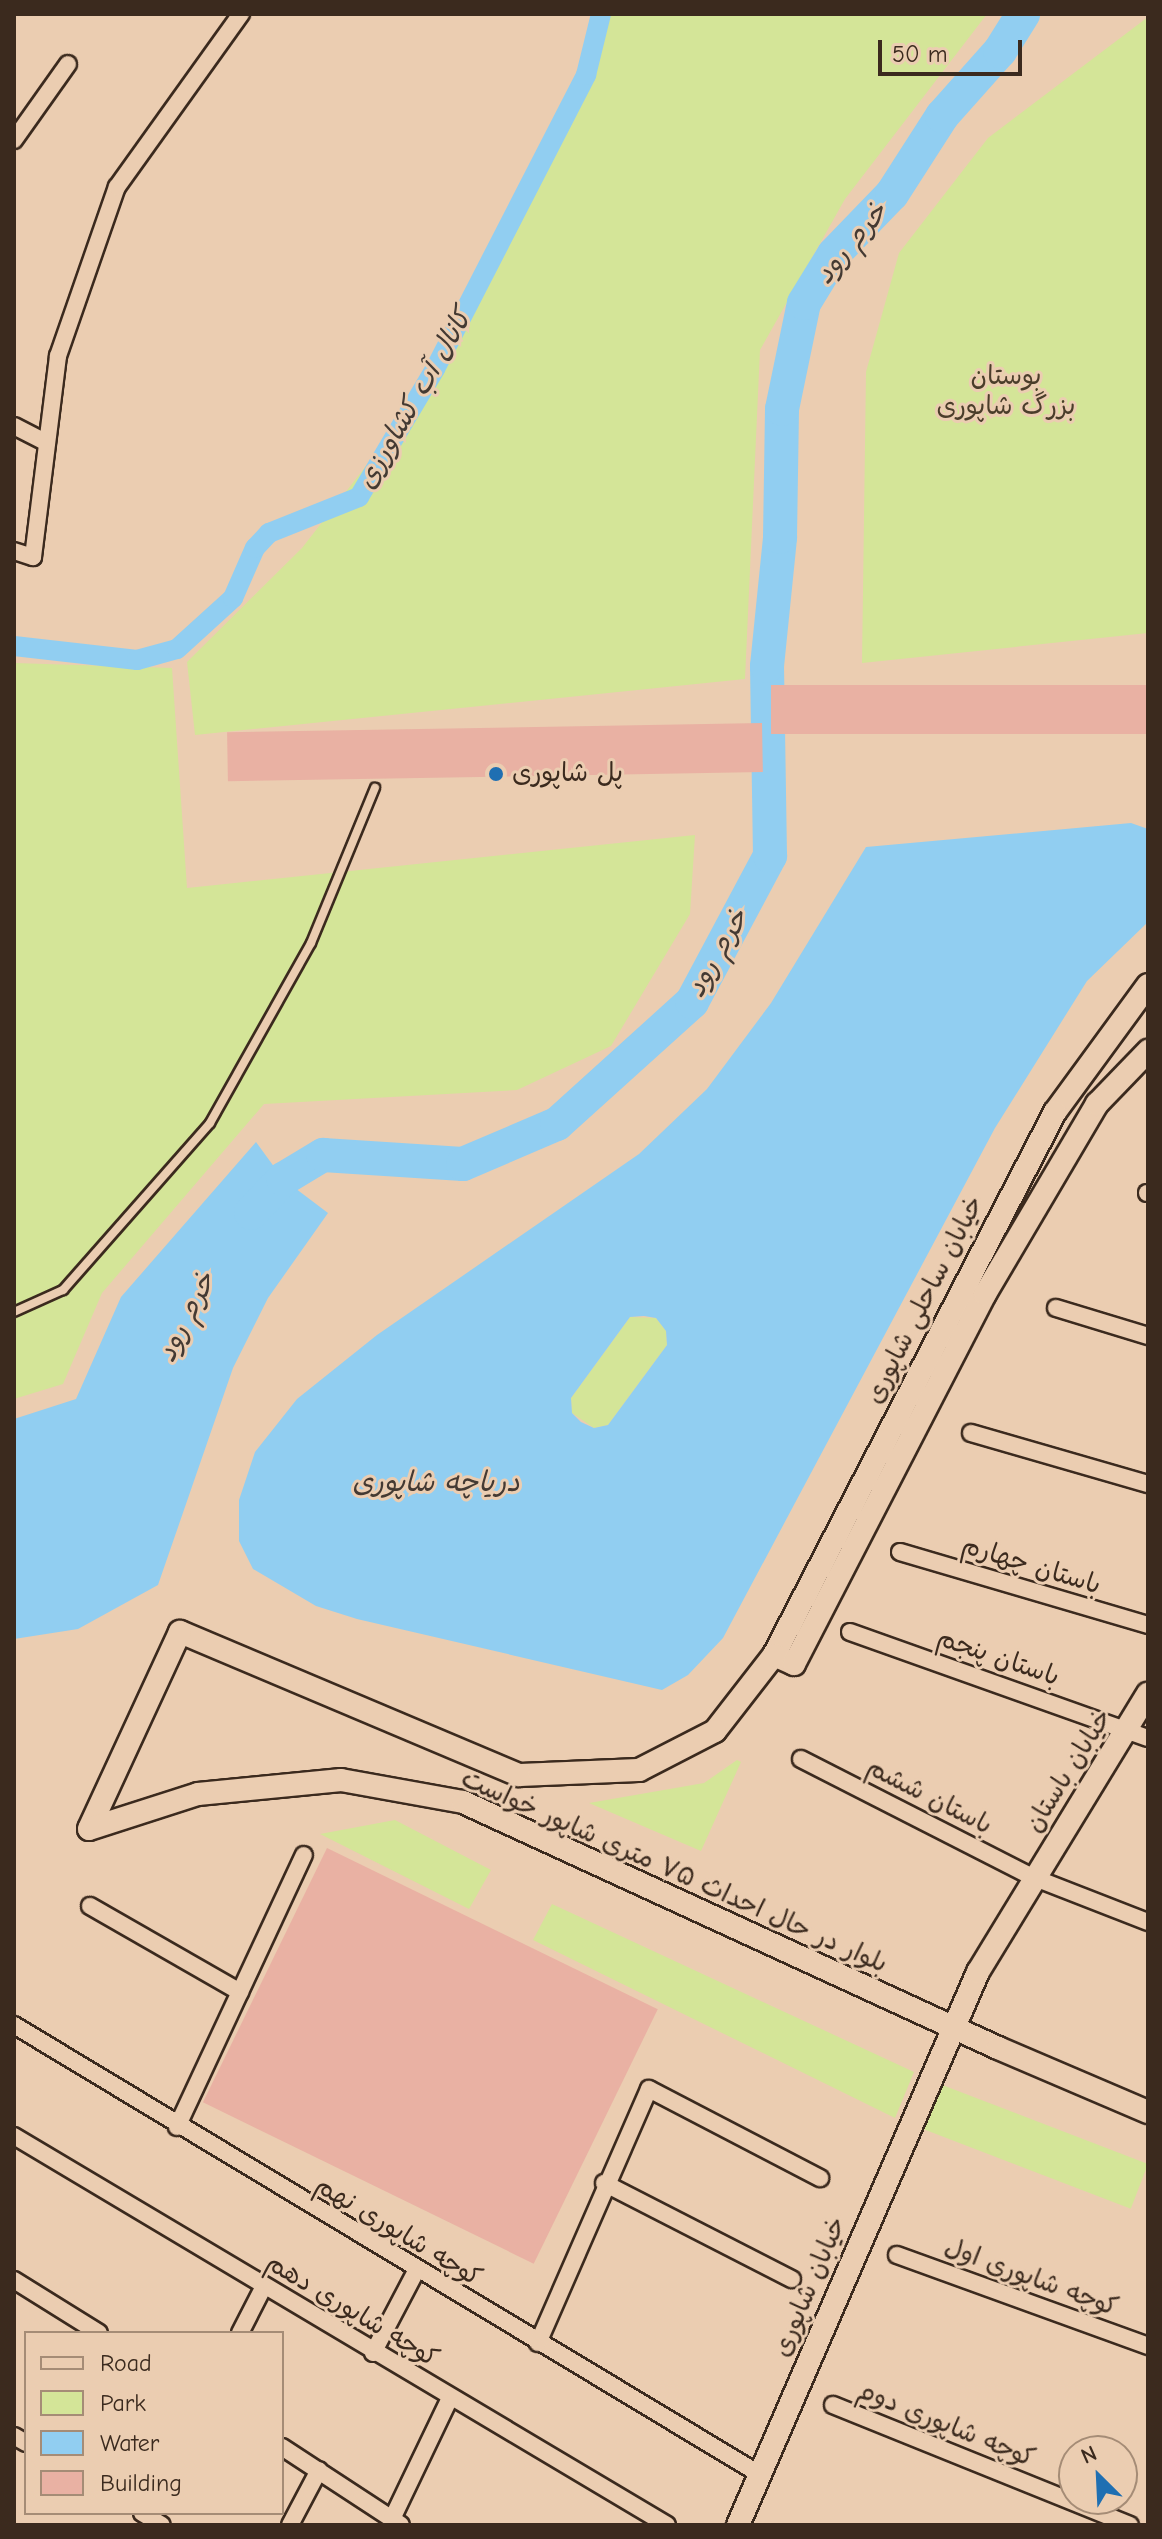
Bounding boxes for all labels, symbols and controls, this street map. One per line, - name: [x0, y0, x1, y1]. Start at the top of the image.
- scale bar: [882, 24, 1026, 74]
- text: 50 m: [892, 40, 948, 68]
- water label: خرم رود: [807, 195, 895, 291]
- water label: کانال آب کشاورزی: [349, 303, 479, 495]
- park label: بوستان بزرگ شاپوری: [936, 361, 1076, 422]
- place label: پل شاپوری: [512, 758, 623, 790]
- marker: پل شاپوری: [487, 765, 505, 783]
- water label: خرم رود: [678, 903, 756, 1003]
- street label: خیابان ساحلی شاپوری: [859, 1191, 991, 1409]
- water label: خرم رود: [149, 1267, 223, 1367]
- water label: دریاچه شاپوری: [352, 1465, 520, 1499]
- street label: باستان چهارم: [958, 1530, 1104, 1602]
- street label: باستان پنجم: [933, 1623, 1063, 1693]
- street label: خیابان باستان: [1019, 1704, 1119, 1838]
- street label: باستان ششم: [861, 1752, 997, 1842]
- street label: بلوار در حال احداث ۷۵ متری شاپور خواست: [456, 1764, 892, 1980]
- street label: کوچه شاپوری نهم: [309, 2170, 487, 2294]
- street label: خیابان شاپوری: [767, 2212, 853, 2362]
- street label: کوچه شاپوری اول: [940, 2232, 1122, 2324]
- street label: کوچه شاپوری دهم: [260, 2247, 444, 2375]
- legend: [24, 2331, 284, 2515]
- text: Road: [100, 2349, 152, 2377]
- street label: کوچه شاپوری دوم: [853, 2375, 1039, 2475]
- text: Park: [100, 2389, 146, 2417]
- text: Water: [100, 2429, 159, 2457]
- north arrow: [1058, 2435, 1138, 2515]
- text: N: [1077, 2440, 1101, 2470]
- text: Building: [100, 2469, 182, 2497]

